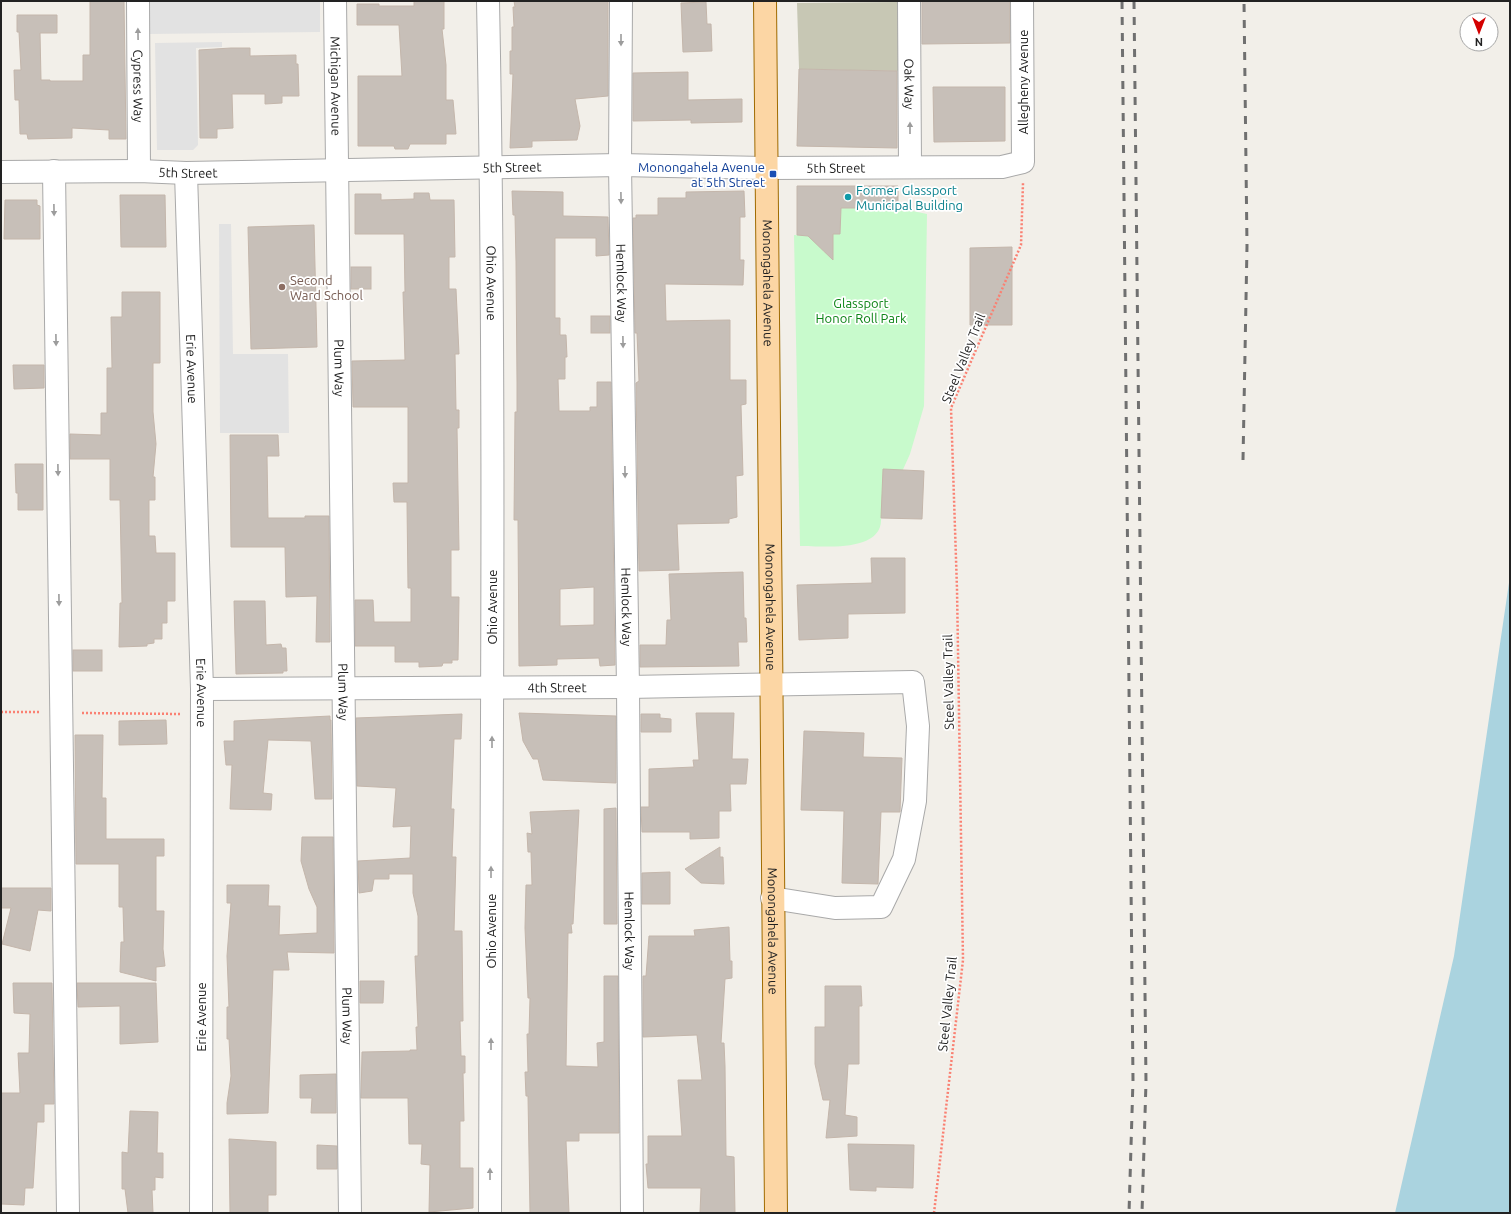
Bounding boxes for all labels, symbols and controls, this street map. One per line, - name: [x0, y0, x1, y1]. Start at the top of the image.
- north arrow: [1459, 12, 1499, 52]
- one-way arrow: [135, 27, 141, 40]
- street label: Allegheny Avenue: [1016, 30, 1030, 134]
- one-way arrow: [618, 34, 624, 47]
- street label: Michigan Avenue: [328, 36, 344, 136]
- text: N: [1475, 36, 1483, 48]
- street label: Cypress Way: [131, 49, 146, 123]
- street label: Oak Way: [902, 58, 917, 110]
- one-way arrow: [907, 121, 913, 134]
- street label: 5th Street: [482, 159, 542, 175]
- place label: Monongahela Avenue at 5th Street: [638, 160, 765, 189]
- street label: 5th Street: [806, 161, 865, 175]
- street label: 5th Street: [158, 165, 218, 180]
- marker: Monongahela Avenue at 5th Street: [768, 169, 778, 179]
- place label: Former Glassport Municipal Building: [856, 183, 963, 212]
- one-way arrow: [618, 192, 624, 205]
- marker: Former Glassport Municipal Building: [843, 192, 853, 202]
- one-way arrow: [51, 204, 57, 217]
- street label: Monongahela Avenue: [761, 219, 776, 347]
- street label: Hemlock Way: [614, 243, 629, 322]
- street label: Ohio Avenue: [484, 245, 499, 321]
- place label: Second Ward School: [290, 273, 363, 302]
- marker: Second Ward School: [277, 282, 287, 292]
- park label: Glassport Honor Roll Park: [816, 296, 907, 325]
- street label: Steel Valley Trail: [939, 311, 988, 405]
- one-way arrow: [53, 334, 59, 347]
- street label: Erie Avenue: [184, 334, 200, 404]
- one-way arrow: [620, 336, 626, 349]
- street label: Plum Way: [332, 339, 347, 397]
- one-way arrow: [54, 464, 61, 476]
- one-way arrow: [622, 466, 628, 479]
- street label: Monongahela Avenue: [763, 543, 778, 671]
- street label: Hemlock Way: [619, 567, 634, 646]
- street label: Ohio Avenue: [485, 569, 499, 645]
- one-way arrow: [56, 594, 62, 607]
- street label: Steel Valley Trail: [940, 634, 956, 730]
- street label: Erie Avenue: [194, 658, 209, 727]
- street label: Plum Way: [336, 663, 351, 721]
- street label: 4th Street: [527, 680, 587, 694]
- one-way arrow: [489, 735, 495, 748]
- one-way arrow: [488, 865, 494, 878]
- street label: Monongahela Avenue: [766, 867, 781, 995]
- street label: Hemlock Way: [623, 891, 637, 970]
- street label: Ohio Avenue: [484, 893, 498, 969]
- street label: Steel Valley Trail: [935, 955, 959, 1052]
- street label: Erie Avenue: [194, 982, 208, 1052]
- street label: Plum Way: [340, 987, 355, 1045]
- one-way arrow: [488, 1037, 494, 1050]
- one-way arrow: [487, 1167, 493, 1180]

